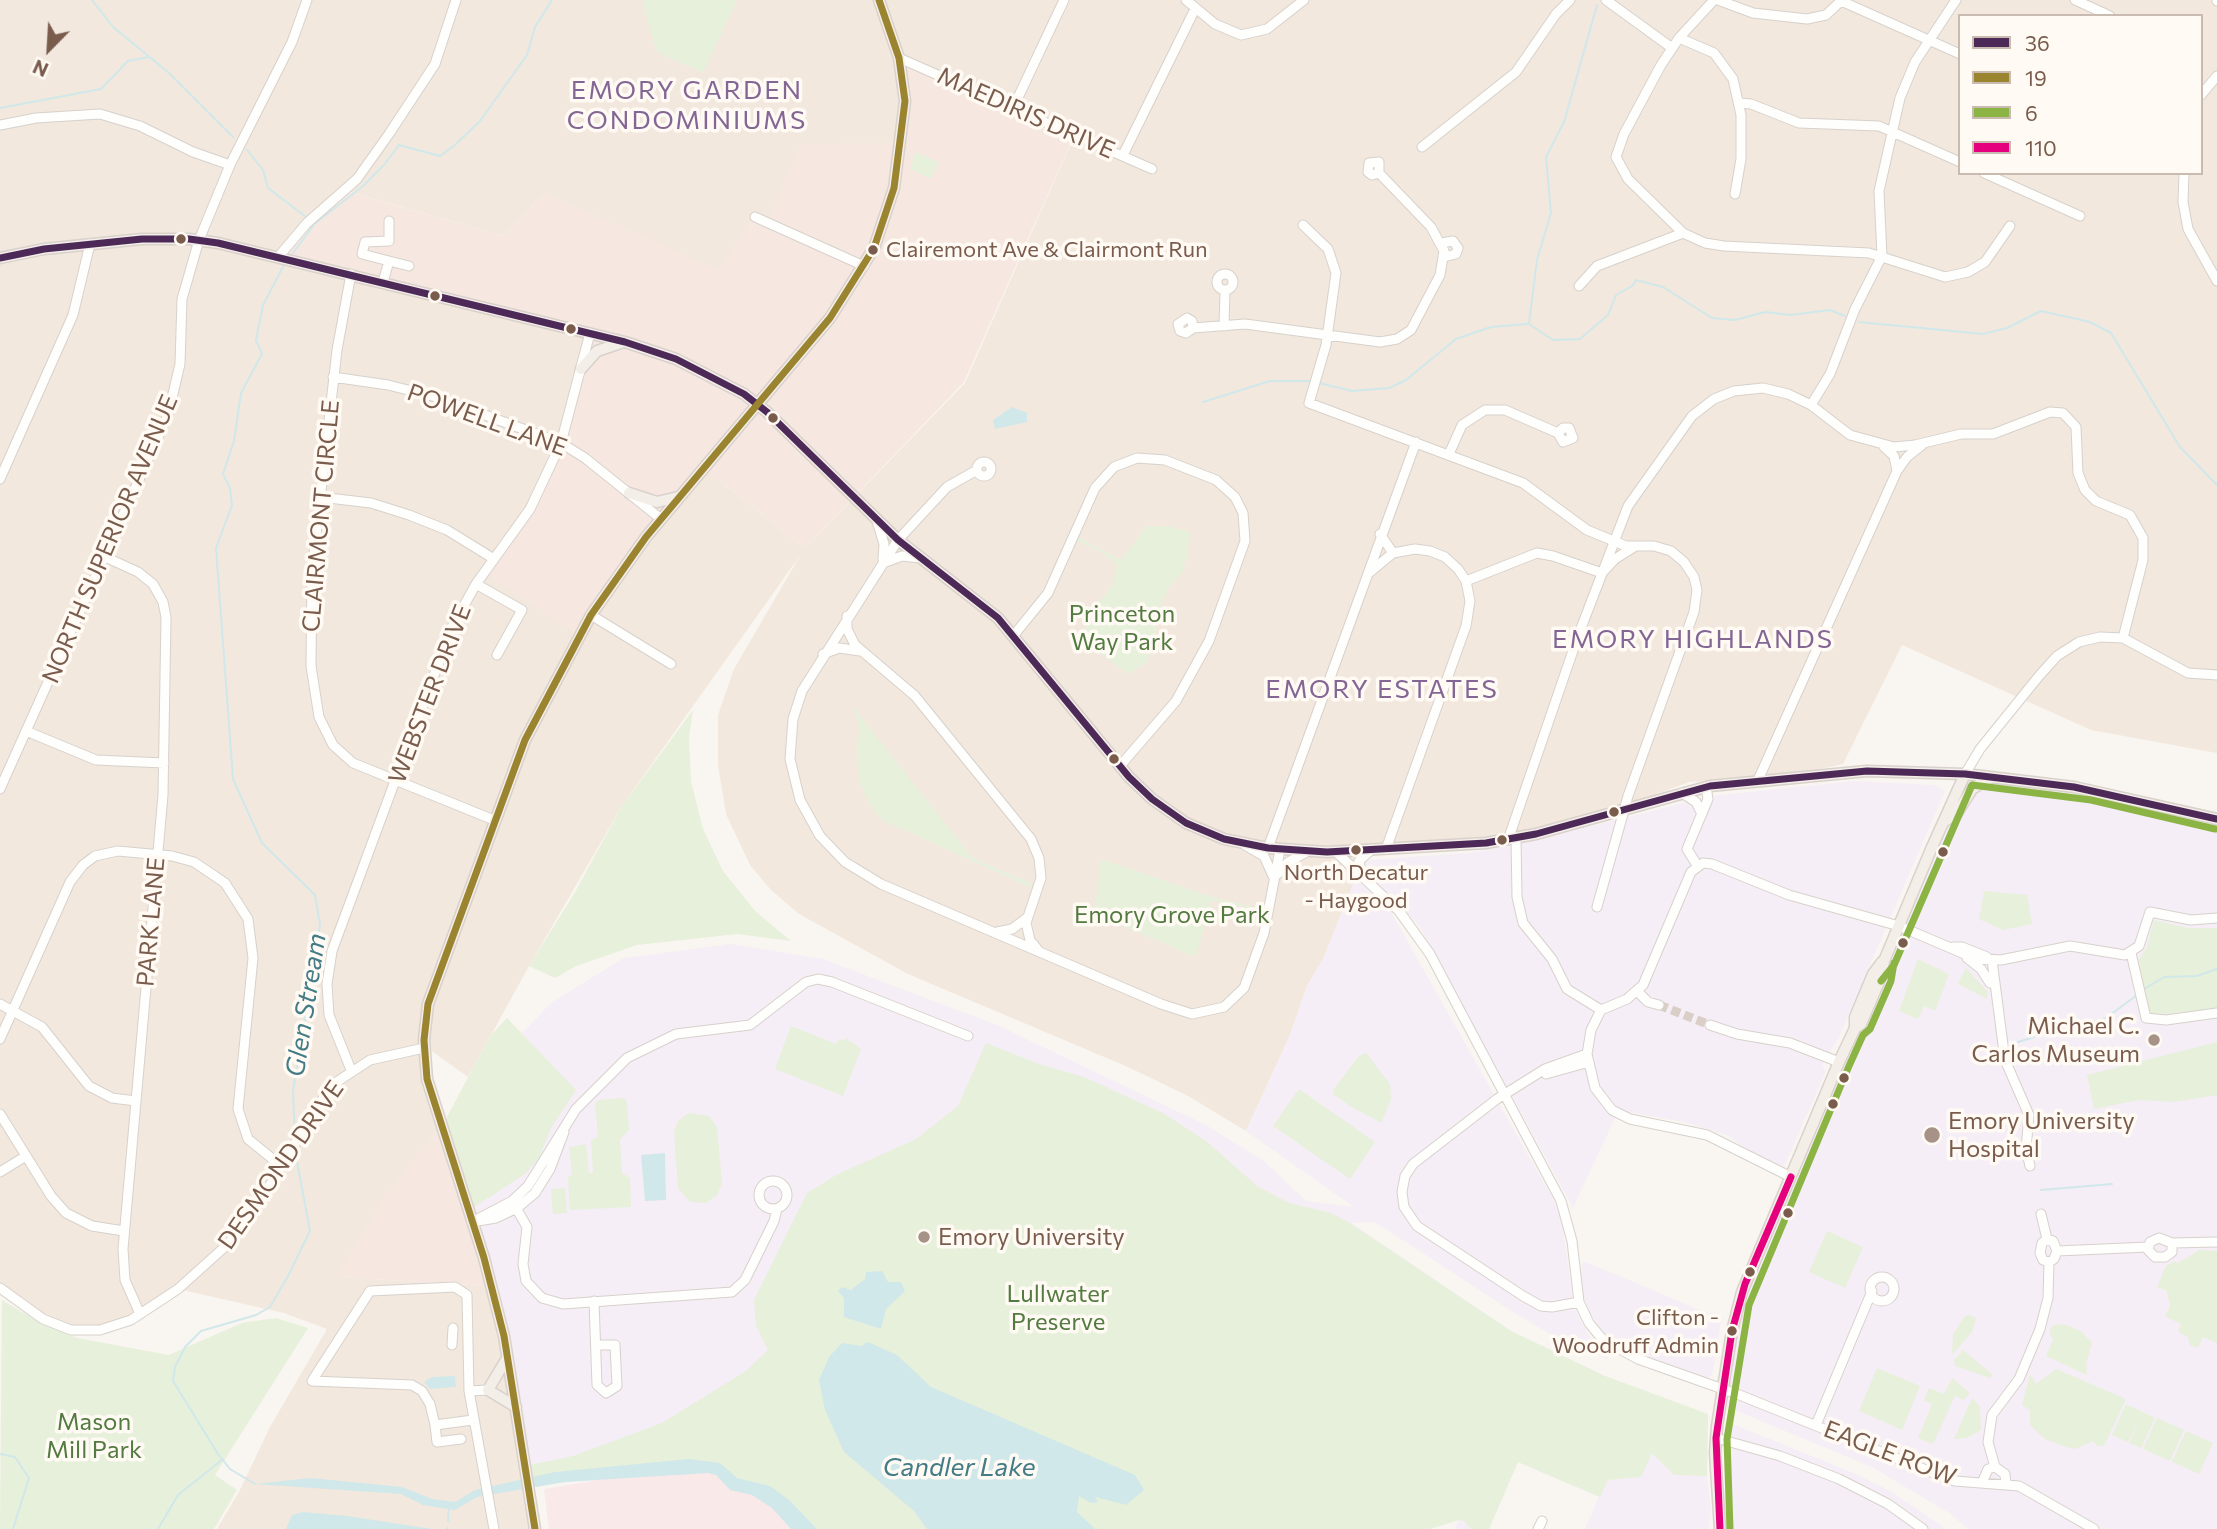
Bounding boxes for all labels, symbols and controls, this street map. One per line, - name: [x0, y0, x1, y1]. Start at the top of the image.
- north arrow: [14, 14, 84, 84]
- legend: [1958, 14, 2203, 175]
- text: 36: [2025, 30, 2050, 55]
- text: N: [29, 55, 51, 82]
- street label: MAEDIRIS DRIVE: [933, 61, 1119, 165]
- text: 19: [2025, 65, 2047, 90]
- district label: EMORY GARDEN CONDOMINIUMS: [568, 74, 806, 136]
- text: 6: [2025, 100, 2038, 125]
- text: 110: [2025, 135, 2057, 160]
- unlabelled marker: [174, 232, 188, 246]
- place label: Clairemont Ave & Clairmont Run: [886, 237, 1208, 263]
- marker: Clairemont Ave & Clairmont Run: [866, 243, 880, 257]
- unlabelled marker: [428, 289, 442, 303]
- unlabelled marker: [564, 322, 578, 336]
- street label: POWELL LANE: [403, 378, 571, 462]
- street label: NORTH SUPERIOR AVENUE: [36, 390, 184, 688]
- street label: CLAIRMONT CIRCLE: [297, 399, 345, 633]
- unlabelled marker: [766, 411, 780, 425]
- street label: WEBSTER DRIVE: [383, 600, 477, 788]
- park label: Princeton Way Park: [1069, 600, 1175, 656]
- district label: EMORY HIGHLANDS: [1554, 623, 1832, 655]
- district label: EMORY ESTATES: [1267, 673, 1497, 705]
- unlabelled marker: [1107, 752, 1121, 766]
- unlabelled marker: [1607, 805, 1621, 819]
- unlabelled marker: [1495, 833, 1509, 847]
- marker: North Decatur - Haygood: [1349, 843, 1363, 857]
- unlabelled marker: [1936, 845, 1950, 859]
- street label: PARK LANE: [131, 856, 171, 988]
- place label: North Decatur - Haygood: [1284, 860, 1428, 912]
- park label: Emory Grove Park: [1074, 901, 1270, 929]
- water label: Glen Stream: [279, 931, 333, 1079]
- unlabelled marker: [1896, 936, 1910, 950]
- place label: Michael C. Carlos Museum: [1971, 1012, 2140, 1068]
- marker: Michael C. Carlos Museum: [2146, 1032, 2162, 1048]
- unlabelled marker: [1837, 1071, 1851, 1085]
- street label: DESMOND DRIVE: [212, 1075, 350, 1255]
- unlabelled marker: [1826, 1097, 1840, 1111]
- place label: Emory University Hospital: [1948, 1107, 2135, 1163]
- marker: Emory University Hospital: [1922, 1125, 1942, 1145]
- unlabelled marker: [1781, 1206, 1795, 1220]
- place label: Emory University: [938, 1223, 1125, 1251]
- marker: Emory University: [916, 1229, 932, 1245]
- unlabelled marker: [1743, 1265, 1757, 1279]
- park label: Lullwater Preserve: [1007, 1280, 1109, 1336]
- place label: Clifton - Woodruff Admin: [1552, 1305, 1719, 1356]
- marker: Clifton - Woodruff Admin: [1725, 1324, 1739, 1338]
- park label: Mason Mill Park: [46, 1408, 142, 1464]
- street label: EAGLE ROW: [1820, 1415, 1960, 1491]
- water label: Candler Lake: [883, 1451, 1035, 1483]

